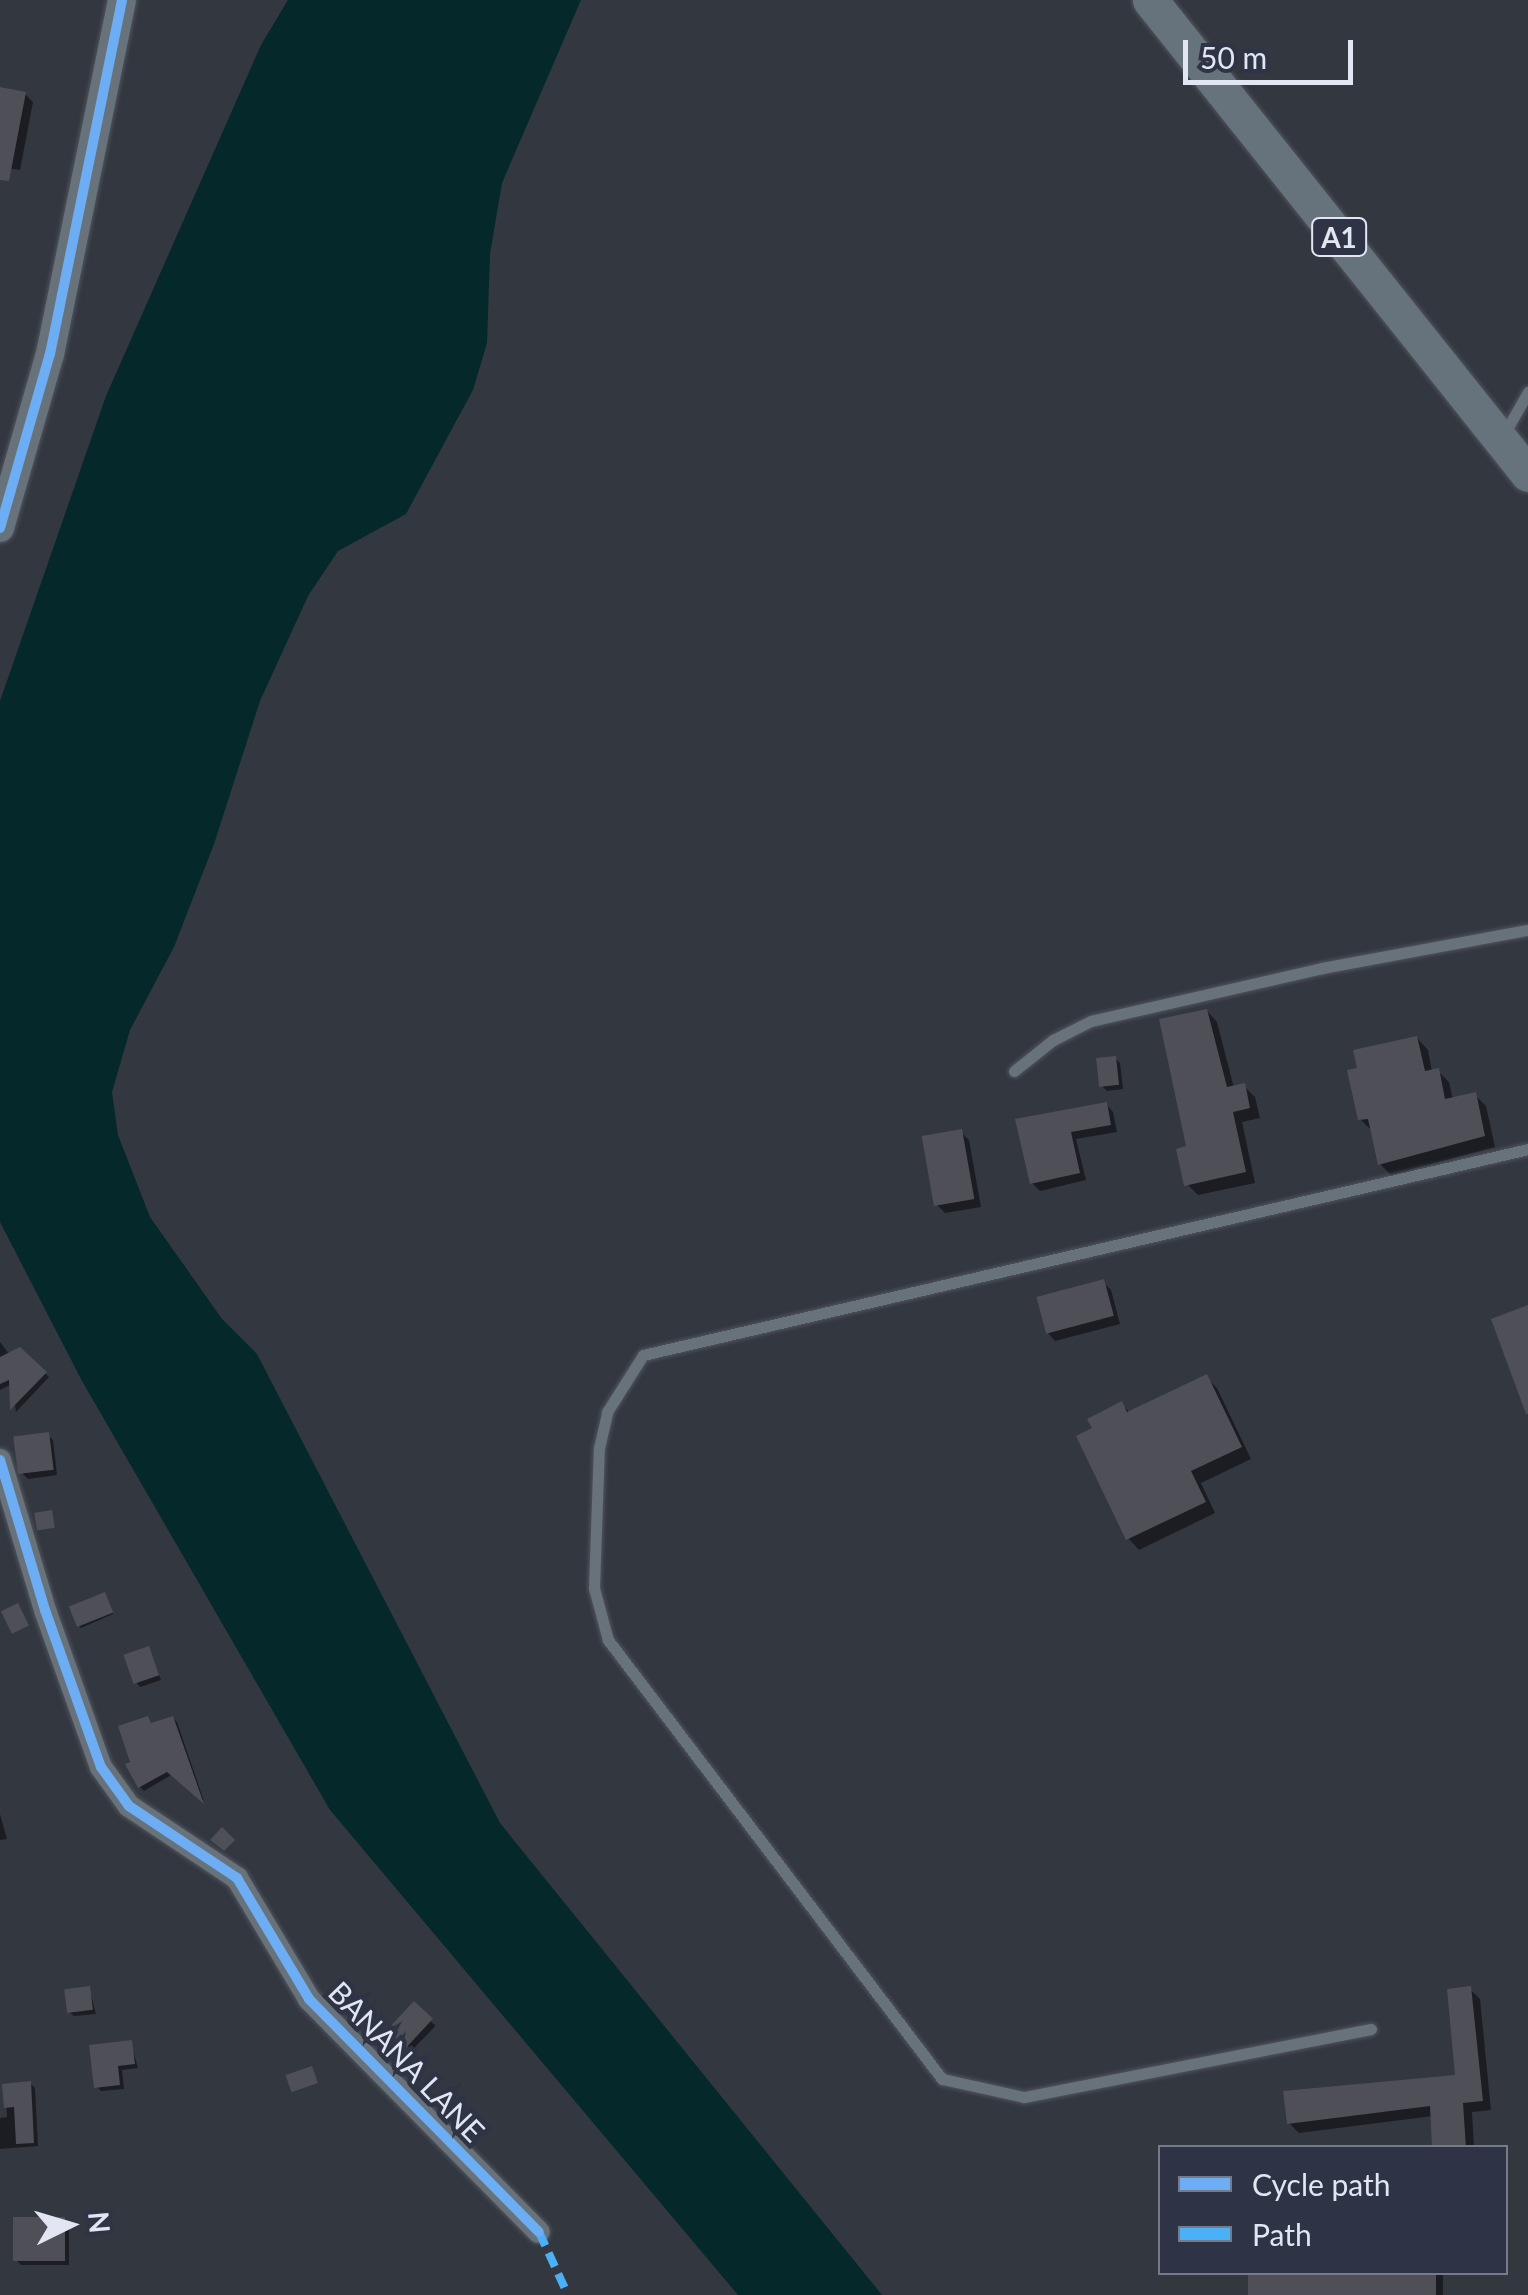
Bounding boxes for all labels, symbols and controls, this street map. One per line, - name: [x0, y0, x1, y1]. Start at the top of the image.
- scale bar: [1188, 20, 1358, 82]
- text: 50 m: [1200, 39, 1267, 75]
- road number: A1: [1309, 214, 1369, 260]
- street label: BANANA LANE: [321, 1973, 493, 2149]
- legend: [1158, 2145, 1508, 2275]
- text: Cycle path: [1252, 2166, 1391, 2202]
- north arrow: [20, 2175, 120, 2275]
- text: N: [82, 2210, 118, 2235]
- text: Path: [1252, 2216, 1312, 2252]

